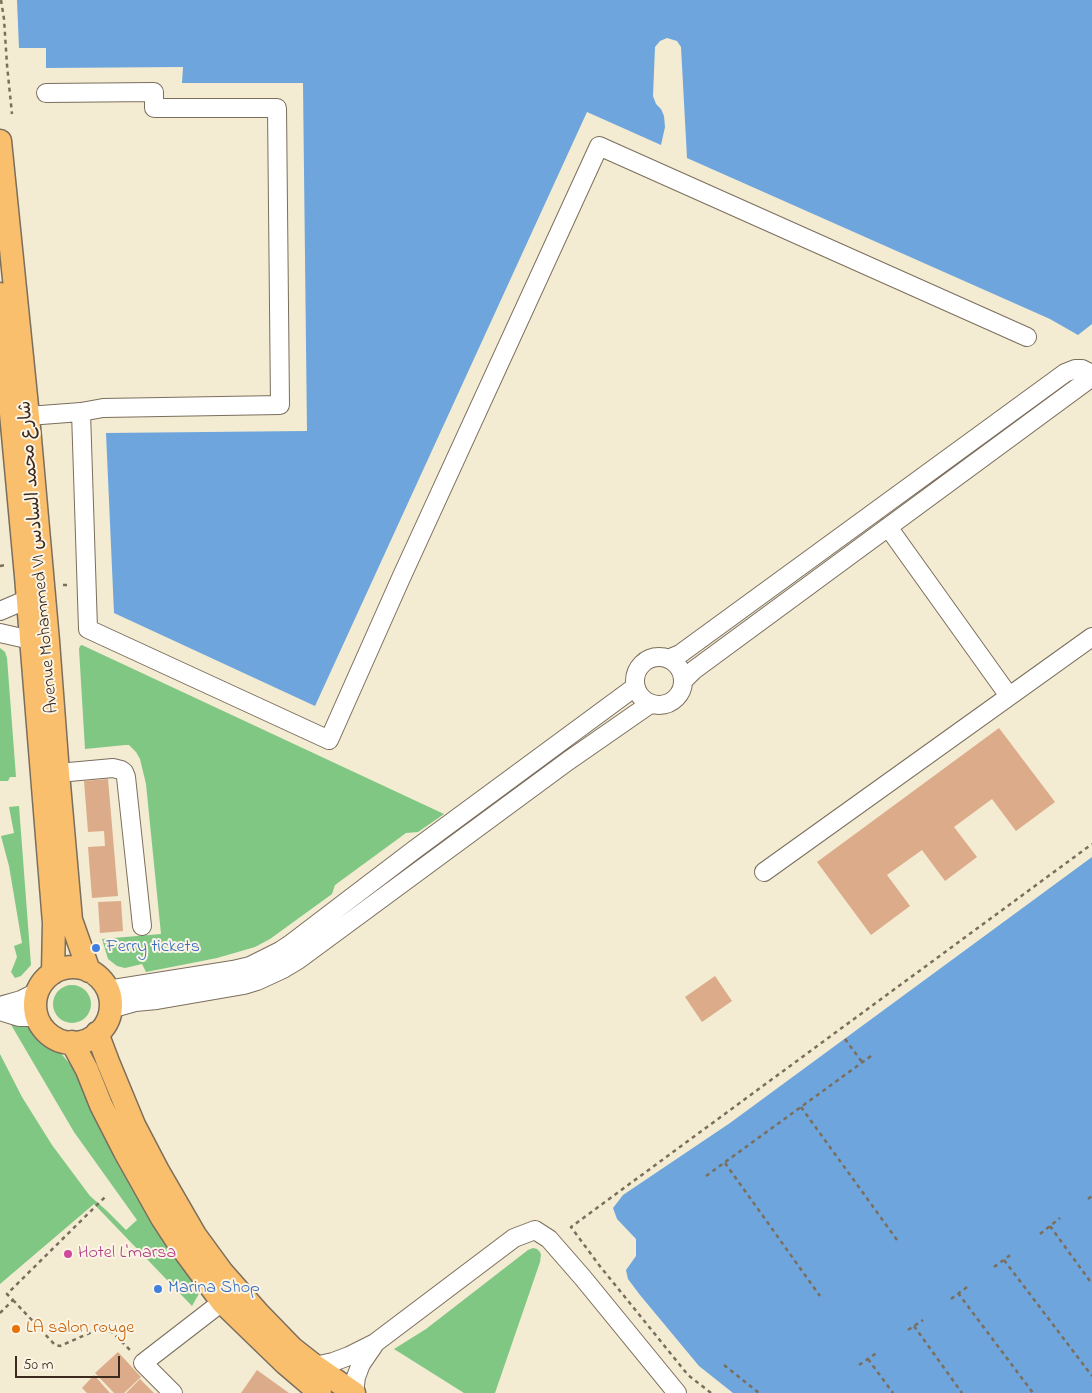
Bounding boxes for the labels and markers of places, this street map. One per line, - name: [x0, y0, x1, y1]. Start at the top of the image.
- place label: Ferry tickets: [106, 937, 200, 959]
- marker: Ferry tickets: [90, 942, 102, 954]
- place label: Hotel L'marsa: [78, 1243, 176, 1265]
- marker: Hotel L'marsa: [62, 1248, 74, 1260]
- place label: Marina Shop: [168, 1278, 260, 1300]
- marker: Marina Shop: [152, 1283, 164, 1295]
- place label: LA salon rouge: [26, 1318, 134, 1340]
- marker: LA salon rouge: [10, 1323, 22, 1335]

